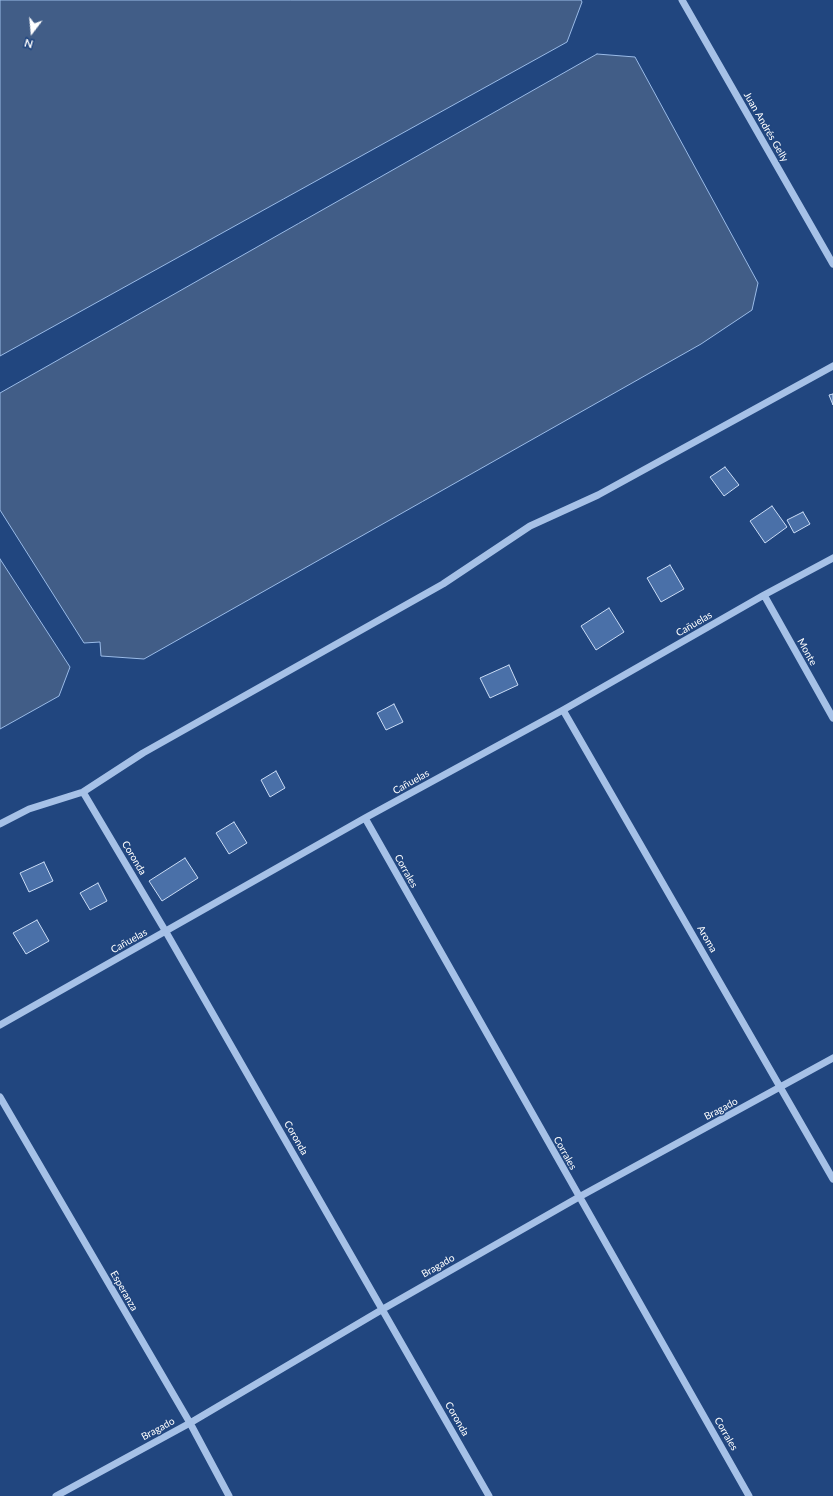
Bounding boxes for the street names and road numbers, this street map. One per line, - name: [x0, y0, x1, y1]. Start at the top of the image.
- street label: Juan Andrés Gelly: [741, 90, 791, 164]
- street label: Cañuelas: [674, 609, 714, 639]
- street label: Monte: [795, 636, 819, 668]
- street label: Cañuelas: [391, 767, 431, 797]
- street label: Coronda: [119, 839, 149, 877]
- street label: Corrales: [392, 852, 420, 890]
- street label: Aroma: [695, 923, 719, 955]
- street label: Cañuelas: [109, 926, 149, 956]
- street label: Bragado: [702, 1095, 740, 1123]
- street label: Coronda: [281, 1119, 311, 1157]
- street label: Corrales: [551, 1134, 579, 1172]
- street label: Bragado: [419, 1252, 457, 1280]
- street label: Esperanza: [108, 1269, 140, 1313]
- street label: Coronda: [442, 1400, 472, 1438]
- street label: Bragado: [139, 1415, 177, 1443]
- street label: Corrales: [712, 1415, 740, 1453]

